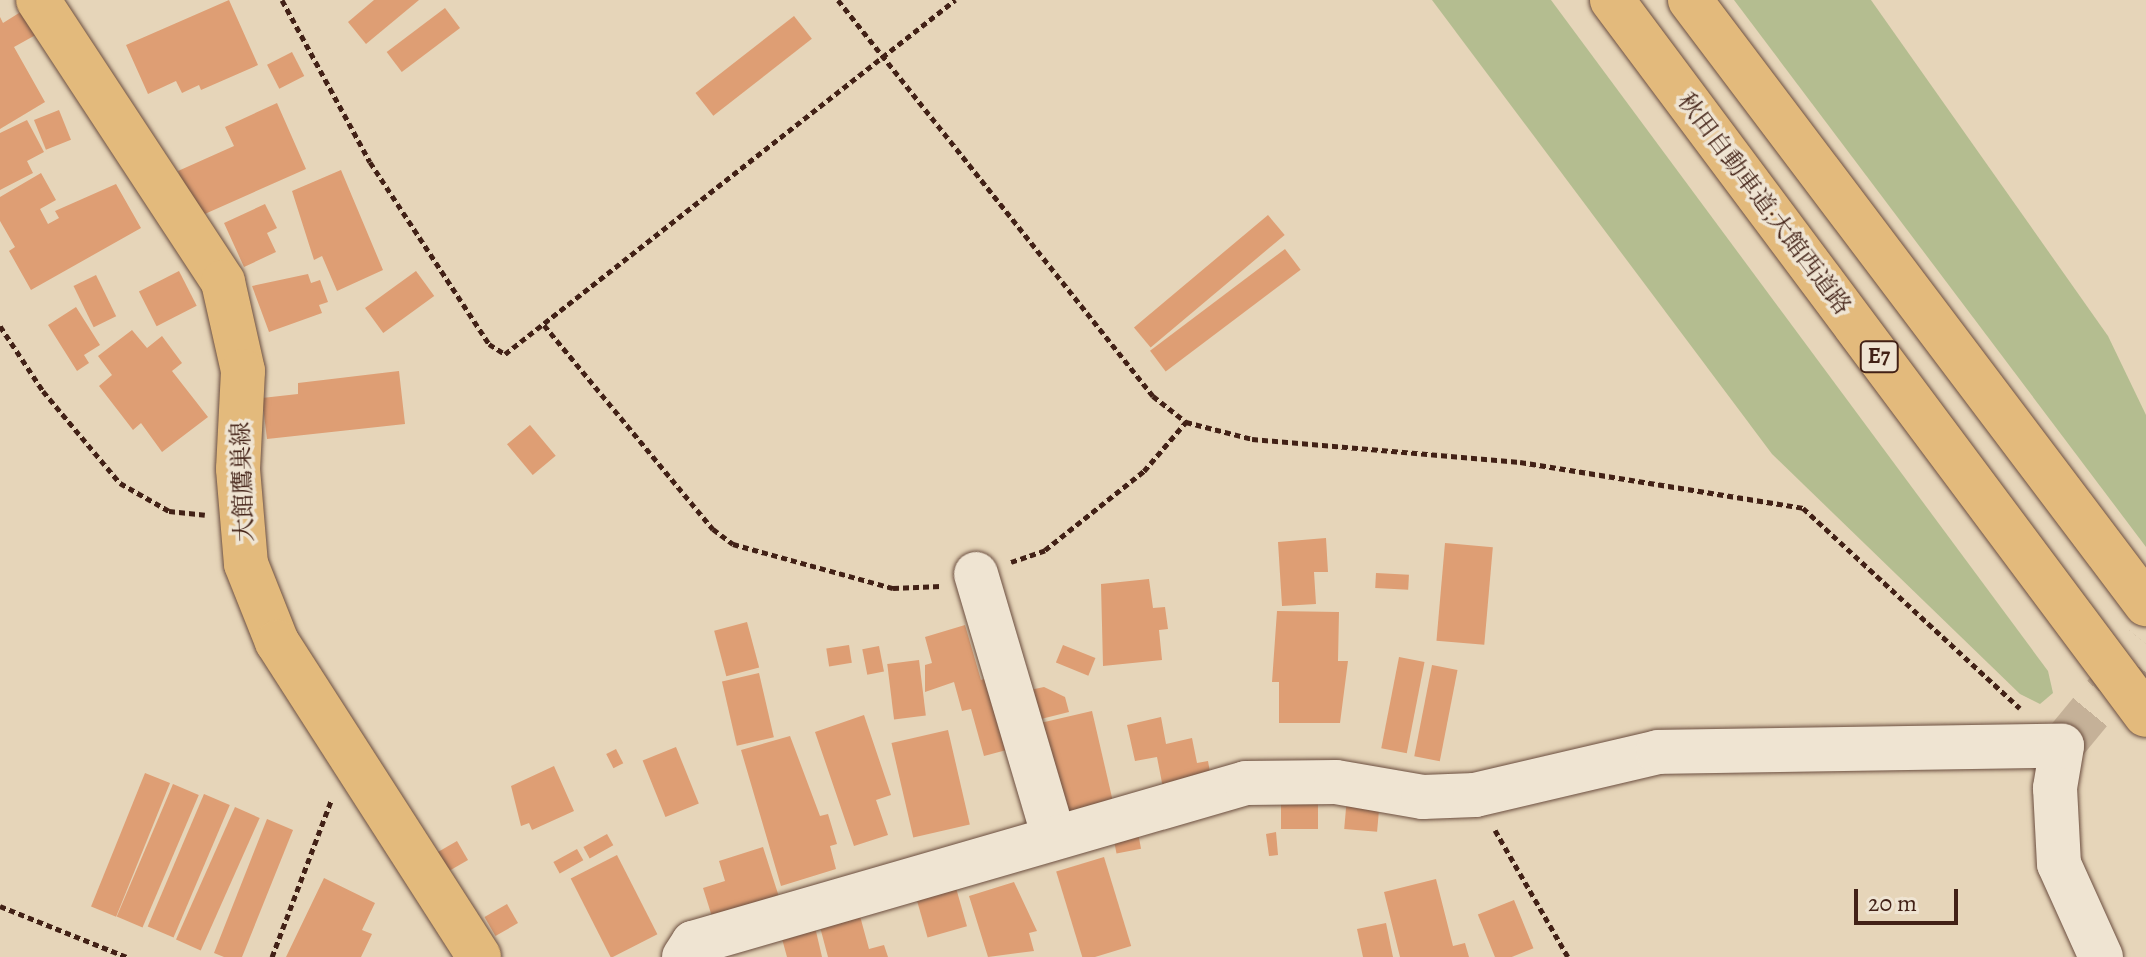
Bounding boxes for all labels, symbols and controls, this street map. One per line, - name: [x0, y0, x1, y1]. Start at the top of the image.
- street label: 秋田自動車道;大館西道路: [1671, 88, 1857, 320]
- road number: E7: [1859, 339, 1899, 375]
- street label: 大館鷹巣線: [227, 422, 259, 542]
- scale bar: [1858, 873, 1962, 923]
- text: 20 m: [1868, 887, 1917, 919]

